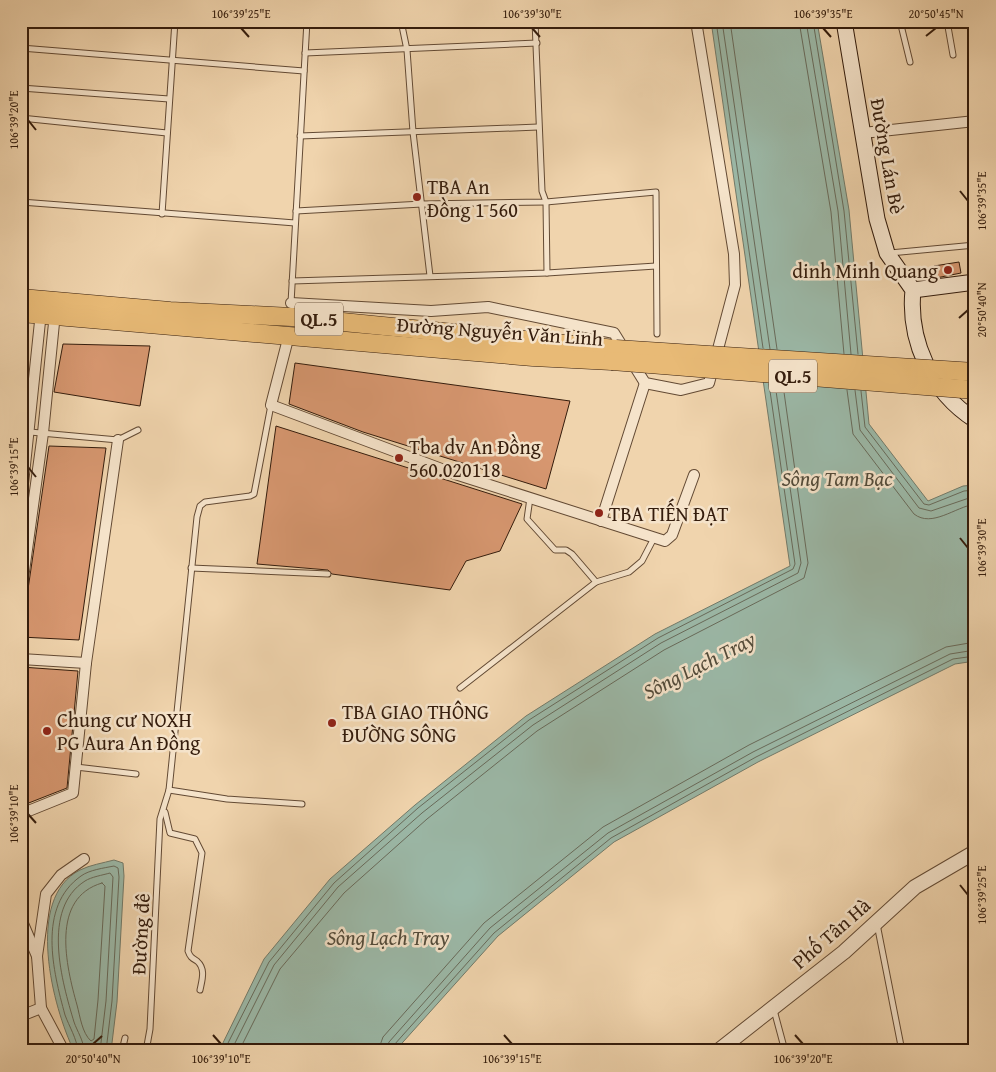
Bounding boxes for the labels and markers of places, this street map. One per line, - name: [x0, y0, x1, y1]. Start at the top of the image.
- place label: TBA An Đồng 1 560: [427, 172, 518, 224]
- marker: TBA An Đồng 1 560: [411, 191, 423, 203]
- place label: dinh Minh Quang: [792, 256, 938, 285]
- marker: dinh Minh Quang: [942, 264, 954, 276]
- place label: Tba dv An Đồng 560.020118: [409, 432, 541, 484]
- marker: Tba dv An Đồng 560.020118: [393, 452, 405, 464]
- place label: TBA TIẾN ĐẠT: [609, 498, 729, 528]
- marker: TBA TIẾN ĐẠT: [593, 507, 605, 519]
- place label: TBA GIAO THÔNG ĐƯỜNG SÔNG: [342, 697, 489, 749]
- place label: Chung cư NOXH PG Aura An Đồng: [57, 705, 200, 757]
- marker: TBA GIAO THÔNG ĐƯỜNG SÔNG: [326, 717, 338, 729]
- marker: Chung cư NOXH PG Aura An Đồng: [41, 725, 53, 737]

